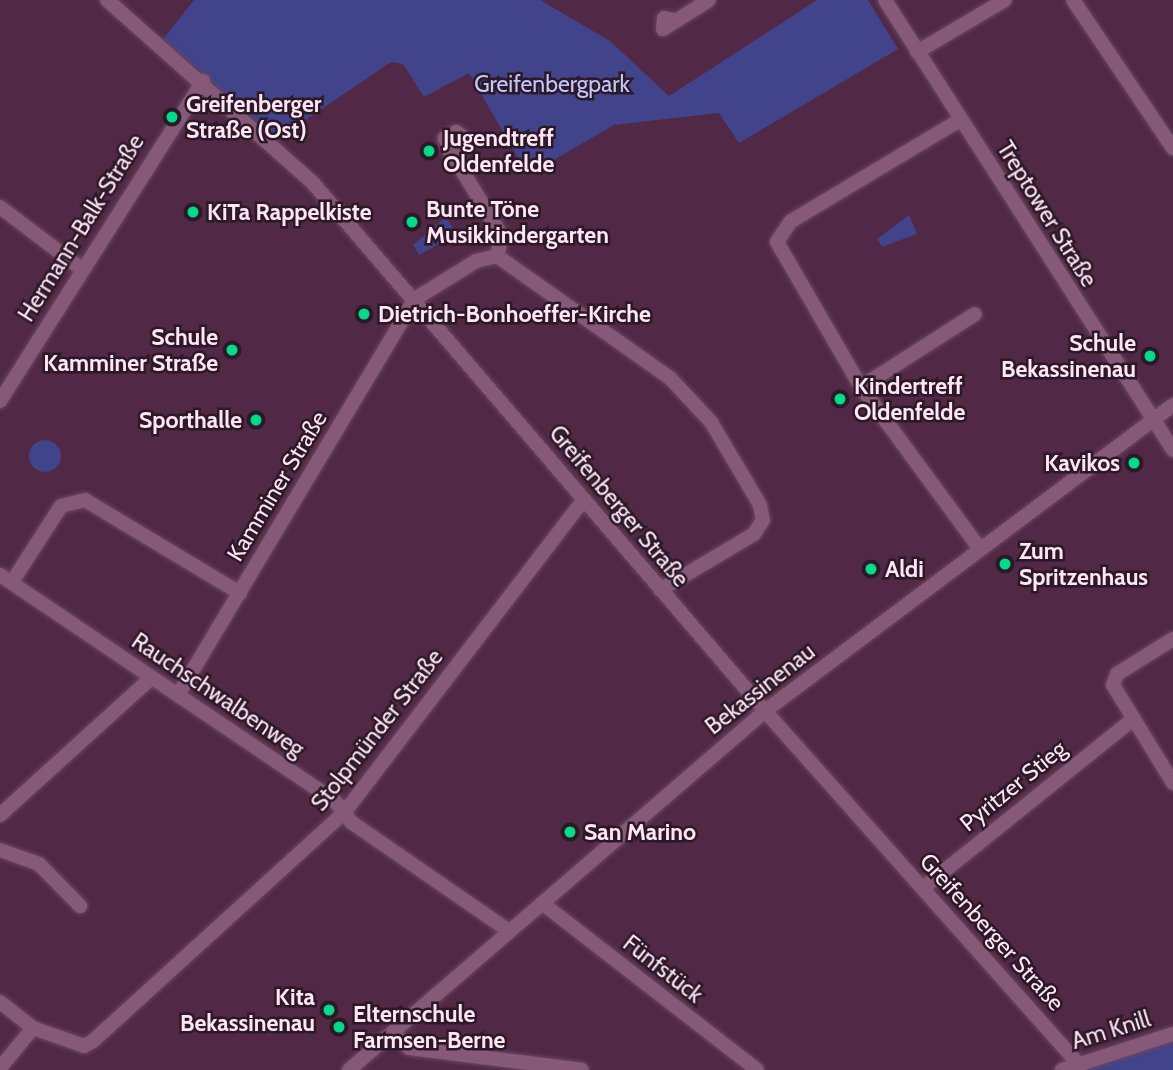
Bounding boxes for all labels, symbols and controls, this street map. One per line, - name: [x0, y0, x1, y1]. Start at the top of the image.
- park label: Greifenbergpark: [474, 70, 630, 98]
- place label: Greifenberger Straße (Ost): [186, 90, 321, 144]
- marker: Greifenberger Straße (Ost): [164, 109, 180, 125]
- place label: Jugendtreff Oldenfelde: [443, 124, 554, 178]
- street label: Hermann-Balk-Straße: [12, 129, 150, 327]
- street label: Treptower Straße: [991, 136, 1103, 292]
- marker: Jugendtreff Oldenfelde: [421, 143, 437, 159]
- place label: Bunte Töne Musikkindergarten: [426, 195, 609, 249]
- place label: KiTa Rappelkiste: [207, 198, 372, 226]
- marker: KiTa Rappelkiste: [185, 204, 201, 220]
- marker: Bunte Töne Musikkindergarten: [404, 214, 420, 230]
- place label: Dietrich-Bonhoeffer-Kirche: [378, 300, 651, 328]
- marker: Dietrich-Bonhoeffer-Kirche: [356, 306, 372, 322]
- place label: Schule Kamminer Straße: [43, 323, 218, 377]
- place label: Schule Bekassinenau: [1001, 329, 1136, 383]
- marker: Schule Kamminer Straße: [224, 342, 240, 358]
- marker: Schule Bekassinenau: [1142, 348, 1158, 364]
- place label: Kindertreff Oldenfelde: [854, 372, 965, 426]
- marker: Kindertreff Oldenfelde: [832, 391, 848, 407]
- place label: Sporthalle: [139, 406, 242, 434]
- street label: Kamminer Straße: [221, 406, 333, 566]
- marker: Sporthalle: [248, 412, 264, 428]
- street label: Greifenberger Straße: [543, 420, 695, 592]
- place label: Kavikos: [1044, 449, 1120, 477]
- marker: Kavikos: [1126, 455, 1142, 471]
- place label: Zum Spritzenhaus: [1019, 537, 1148, 591]
- place label: Aldi: [885, 555, 924, 583]
- marker: Zum Spritzenhaus: [997, 556, 1013, 572]
- marker: Aldi: [863, 561, 879, 577]
- street label: Rauchschwalbenweg: [127, 627, 309, 763]
- street label: Bekassinenau: [700, 638, 820, 740]
- street label: Stolpmünder Straße: [305, 644, 449, 816]
- street label: Pyritzer Stieg: [954, 735, 1072, 837]
- place label: San Marino: [584, 818, 696, 846]
- marker: San Marino: [562, 824, 578, 840]
- street label: Greifenberger Straße: [914, 848, 1070, 1016]
- street label: Fünfstück: [618, 929, 708, 1009]
- place label: Kita Bekassinenau: [180, 983, 315, 1037]
- place label: Elternschule Farmsen-Berne: [353, 1000, 505, 1054]
- marker: Kita Bekassinenau: [321, 1002, 337, 1018]
- street label: Am Knill: [1068, 1005, 1154, 1055]
- marker: Elternschule Farmsen-Berne: [331, 1019, 347, 1035]

